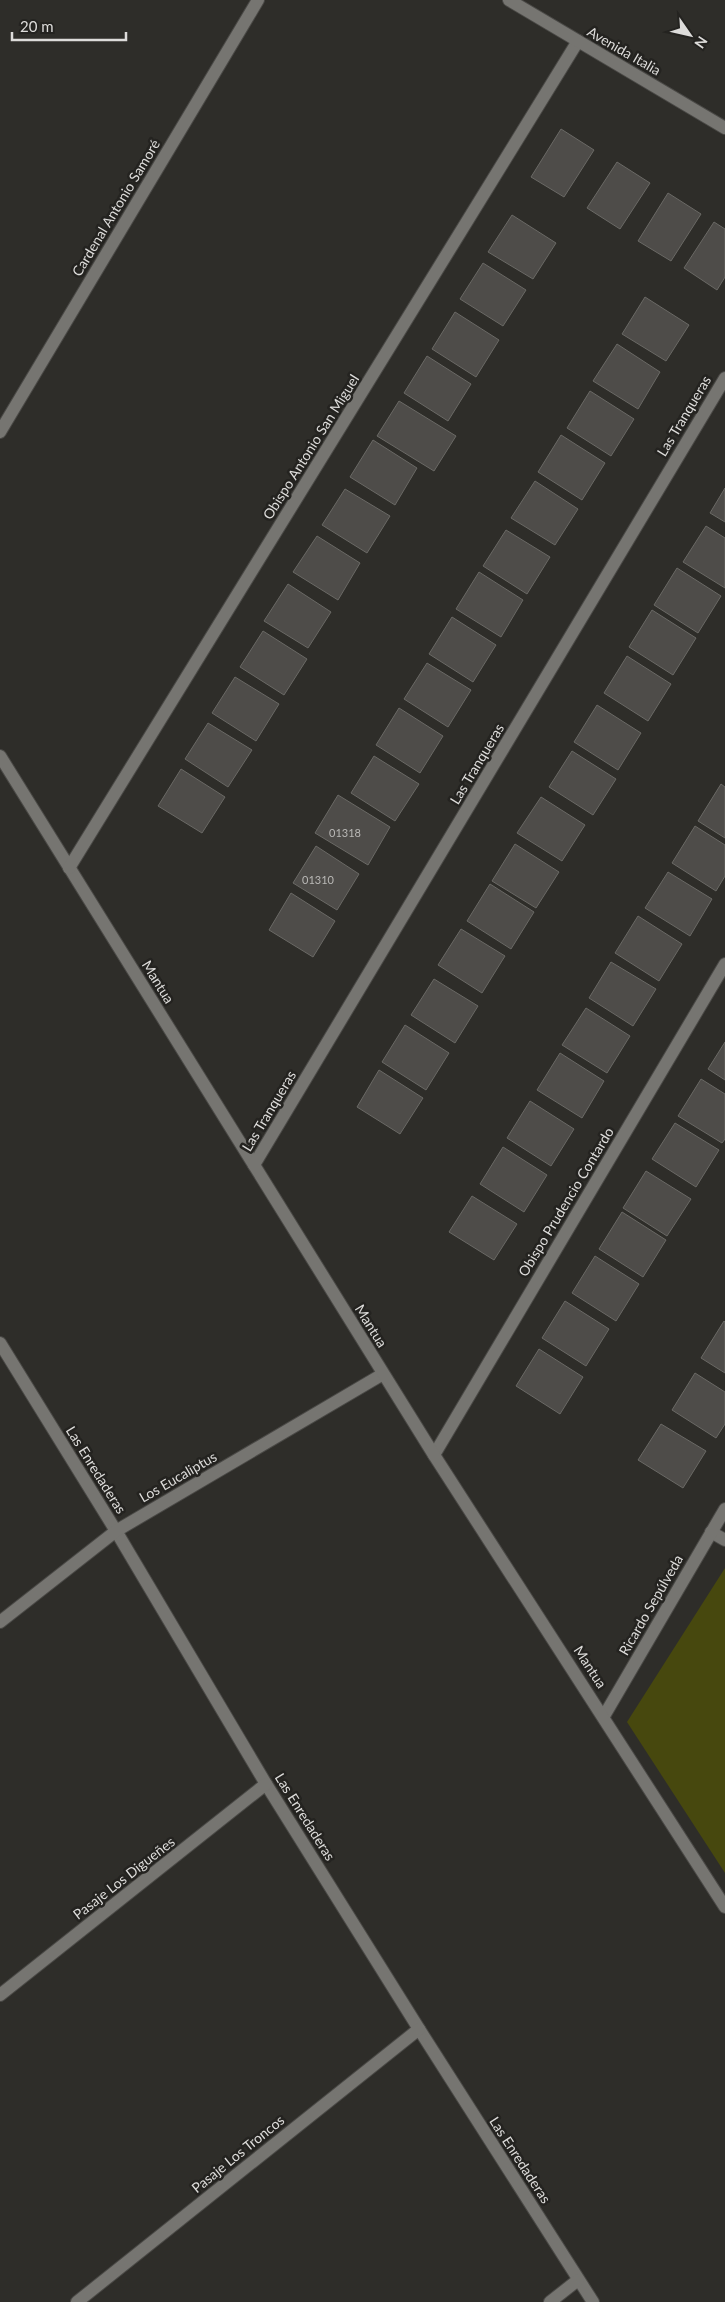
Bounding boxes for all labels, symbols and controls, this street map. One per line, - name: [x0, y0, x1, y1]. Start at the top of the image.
- scale bar: [12, 10, 126, 42]
- north arrow: [665, 10, 715, 60]
- text: 20 m: [20, 17, 54, 35]
- street label: Avenida Italia: [584, 23, 664, 78]
- text: N: [691, 33, 711, 52]
- street label: Cardenal Antonio Samoré: [68, 136, 163, 279]
- street label: Obispo Antonio San Miguel: [259, 371, 362, 522]
- street label: Las Tranqueras: [653, 372, 714, 459]
- street label: Las Tranqueras: [446, 720, 507, 807]
- house number: 01318: [329, 826, 361, 839]
- house number: 01310: [302, 873, 335, 886]
- street label: Mantua: [139, 957, 178, 1006]
- street label: Las Tranqueras: [238, 1067, 299, 1154]
- street label: Obispo Prudencio Contardo: [514, 1124, 617, 1279]
- street label: Mantua: [352, 1301, 391, 1350]
- street label: Las Enredaderas: [63, 1423, 130, 1517]
- street label: Los Eucaliptus: [136, 1448, 220, 1506]
- street label: Ricardo Sepúlveda: [615, 1552, 686, 1658]
- street label: Mantua: [570, 1642, 610, 1691]
- street label: Las Enredaderas: [272, 1770, 339, 1864]
- street label: Pasaje Los Digueñes: [69, 1833, 178, 1923]
- street label: Pasaje Los Troncos: [188, 2111, 287, 2196]
- street label: Las Enredaderas: [486, 2113, 555, 2206]

